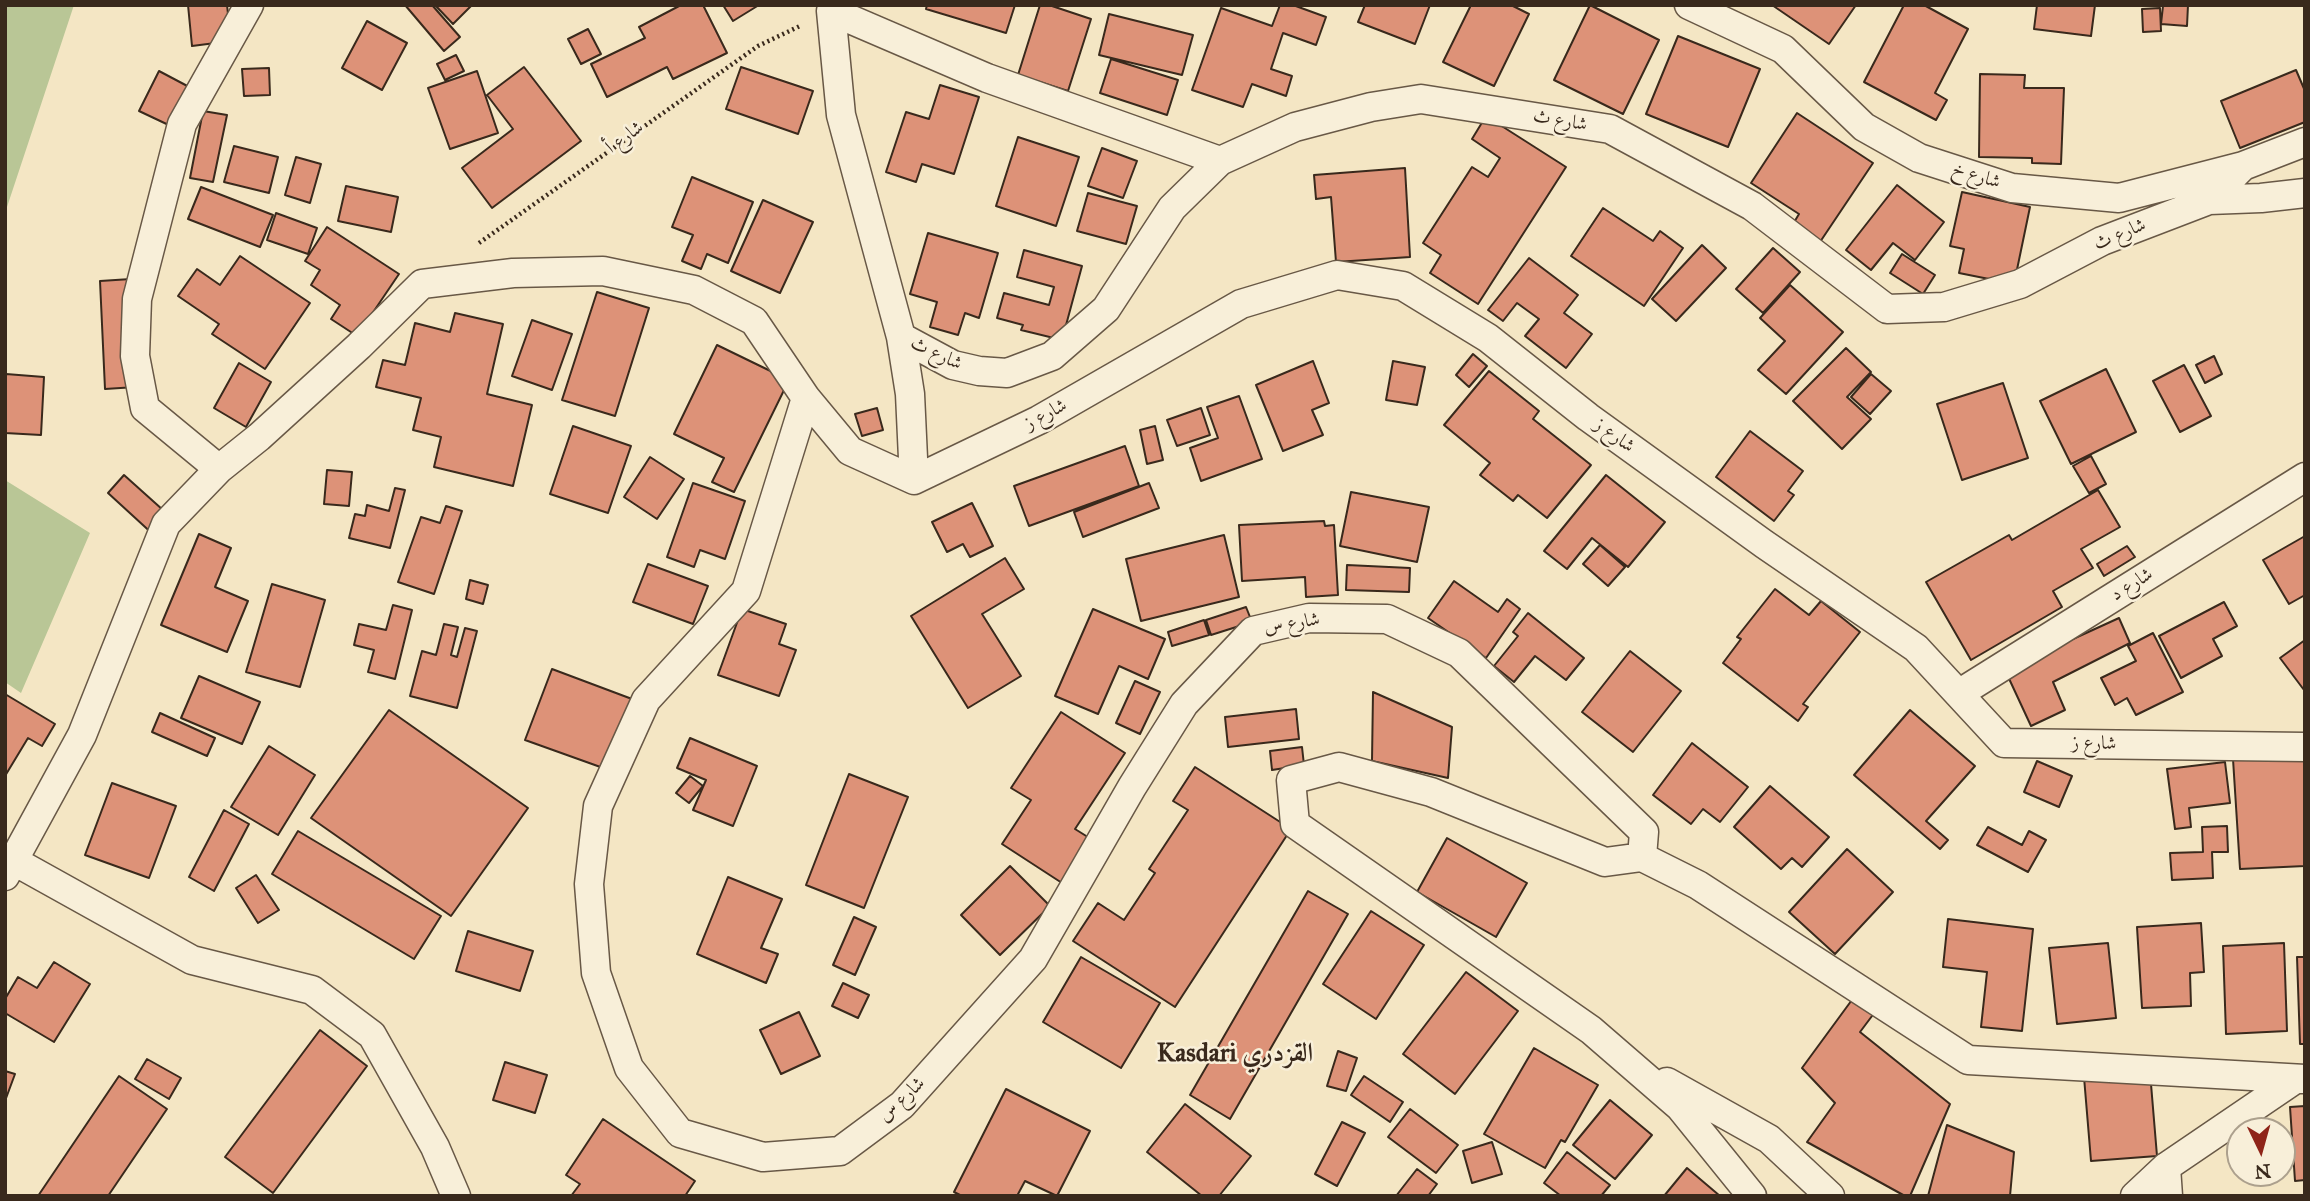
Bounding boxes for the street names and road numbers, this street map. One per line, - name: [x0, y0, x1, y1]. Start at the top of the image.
- street label: شارع ث: [1531, 105, 1589, 137]
- street label: شارع أ: [602, 117, 648, 159]
- street label: شارع خ: [1949, 157, 2003, 195]
- street label: شارع ث: [2090, 214, 2150, 256]
- street label: شارع ث: [906, 332, 966, 376]
- street label: شارع ﺯ: [1021, 394, 1071, 436]
- street label: شارع ﺯ: [1589, 414, 1639, 458]
- street label: شارع ﺩ: [2107, 563, 2157, 607]
- street label: شارع ﺱ: [1263, 608, 1321, 640]
- street label: شارع ﺯ: [2071, 732, 2117, 756]
- street label: شارع ﺱ: [874, 1073, 930, 1127]

